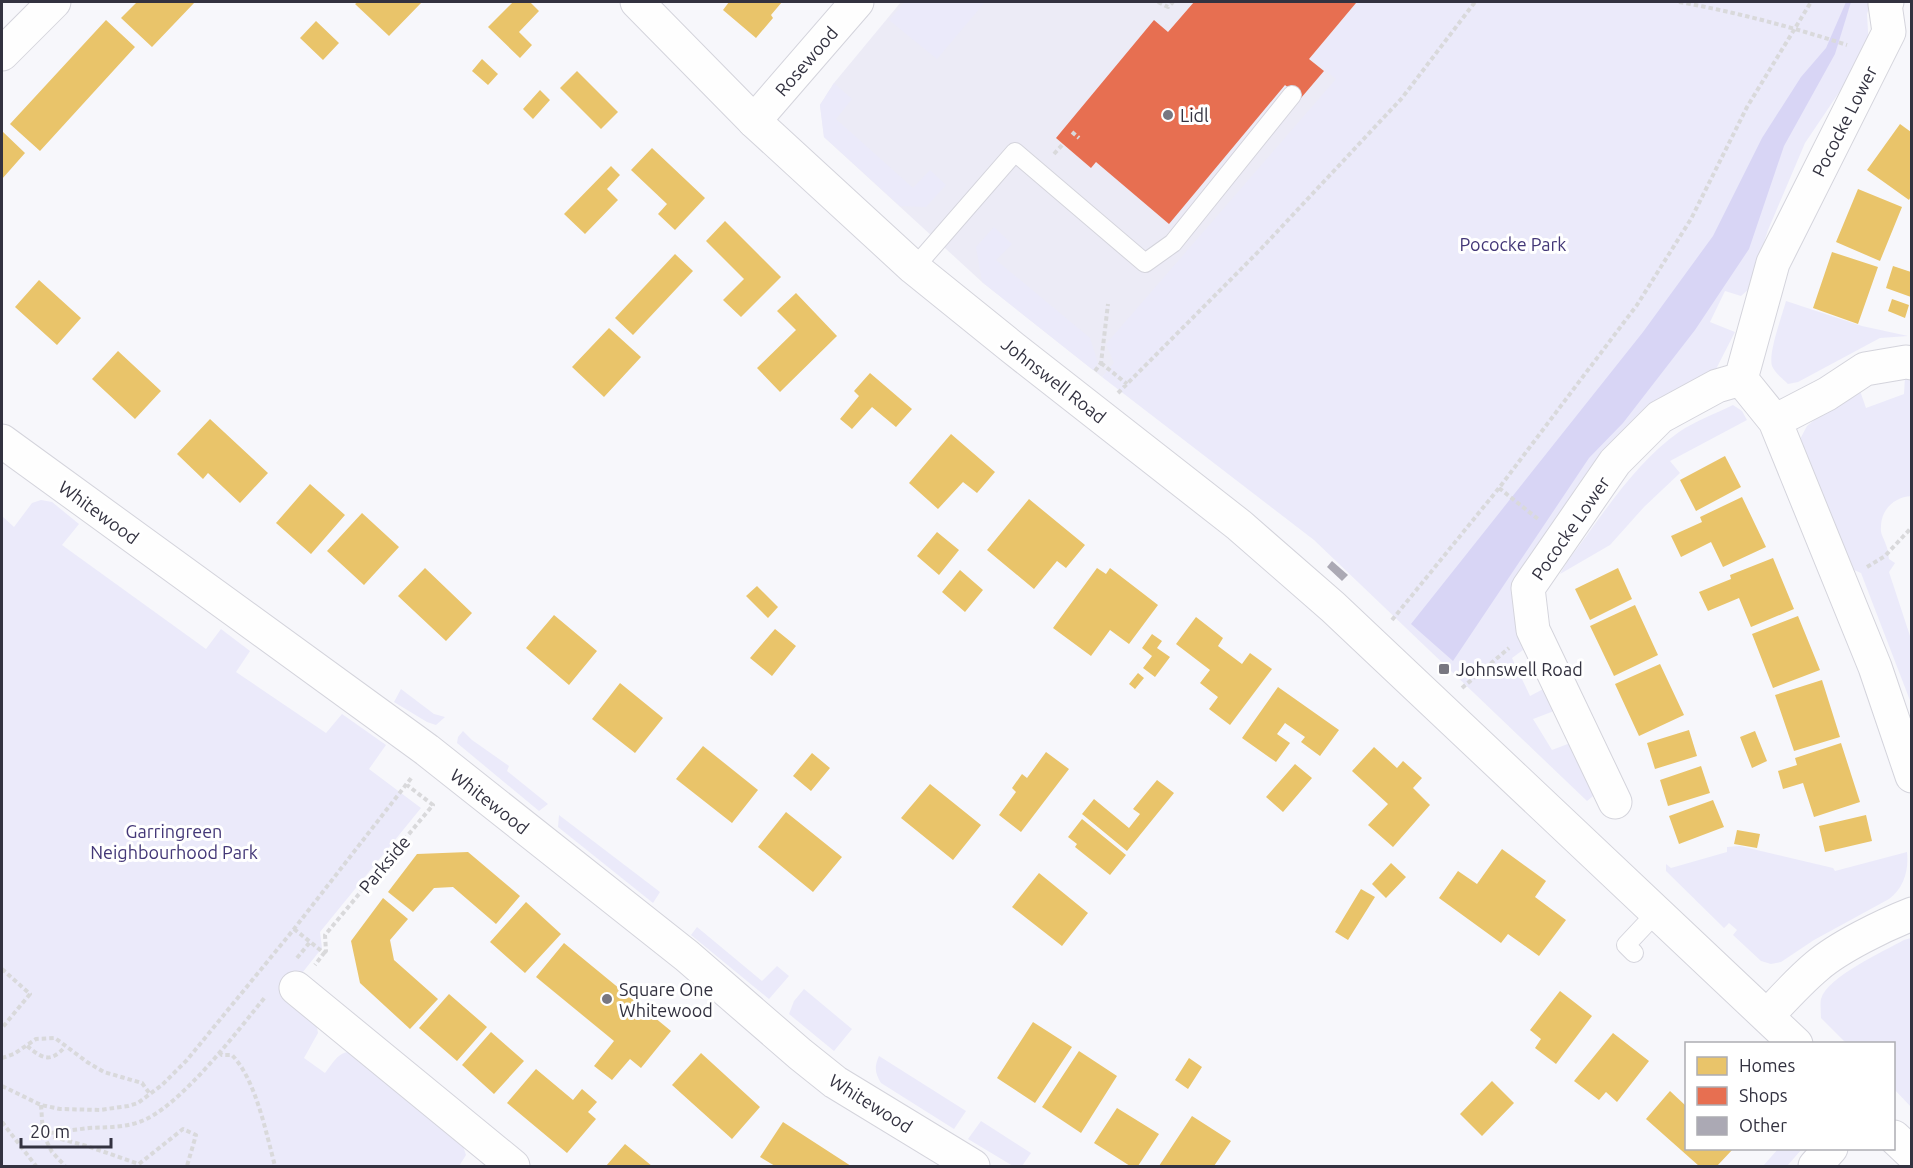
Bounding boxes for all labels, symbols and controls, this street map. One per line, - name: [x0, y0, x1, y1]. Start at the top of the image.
- street label: Rosewood: [771, 22, 841, 100]
- street label: Pococke Lower: [1807, 62, 1881, 180]
- place label: Lidl: [1180, 105, 1209, 125]
- marker: Lidl: [1161, 108, 1175, 122]
- park label: Pococke Park: [1460, 234, 1566, 254]
- street label: Johnswell Road: [998, 333, 1110, 427]
- street label: Pococke Lower: [1527, 472, 1613, 584]
- street label: Whitewood: [55, 476, 143, 548]
- place label: Johnswell Road: [1456, 659, 1583, 679]
- marker: Johnswell Road: [1437, 662, 1451, 676]
- street label: Whitewood: [447, 764, 533, 838]
- park label: Garringreen Neighbourhood Park: [90, 821, 258, 862]
- street label: Parkside: [354, 831, 414, 897]
- place label: Square One Whitewood: [619, 979, 714, 1020]
- marker: Square One Whitewood: [600, 992, 614, 1006]
- legend: [1685, 1042, 1895, 1150]
- text: Homes: [1739, 1055, 1796, 1075]
- street label: Whitewood: [826, 1070, 916, 1136]
- text: Shops: [1739, 1085, 1788, 1105]
- scale bar: [21, 1111, 111, 1149]
- text: Other: [1739, 1115, 1787, 1135]
- text: 20 m: [30, 1121, 70, 1141]

